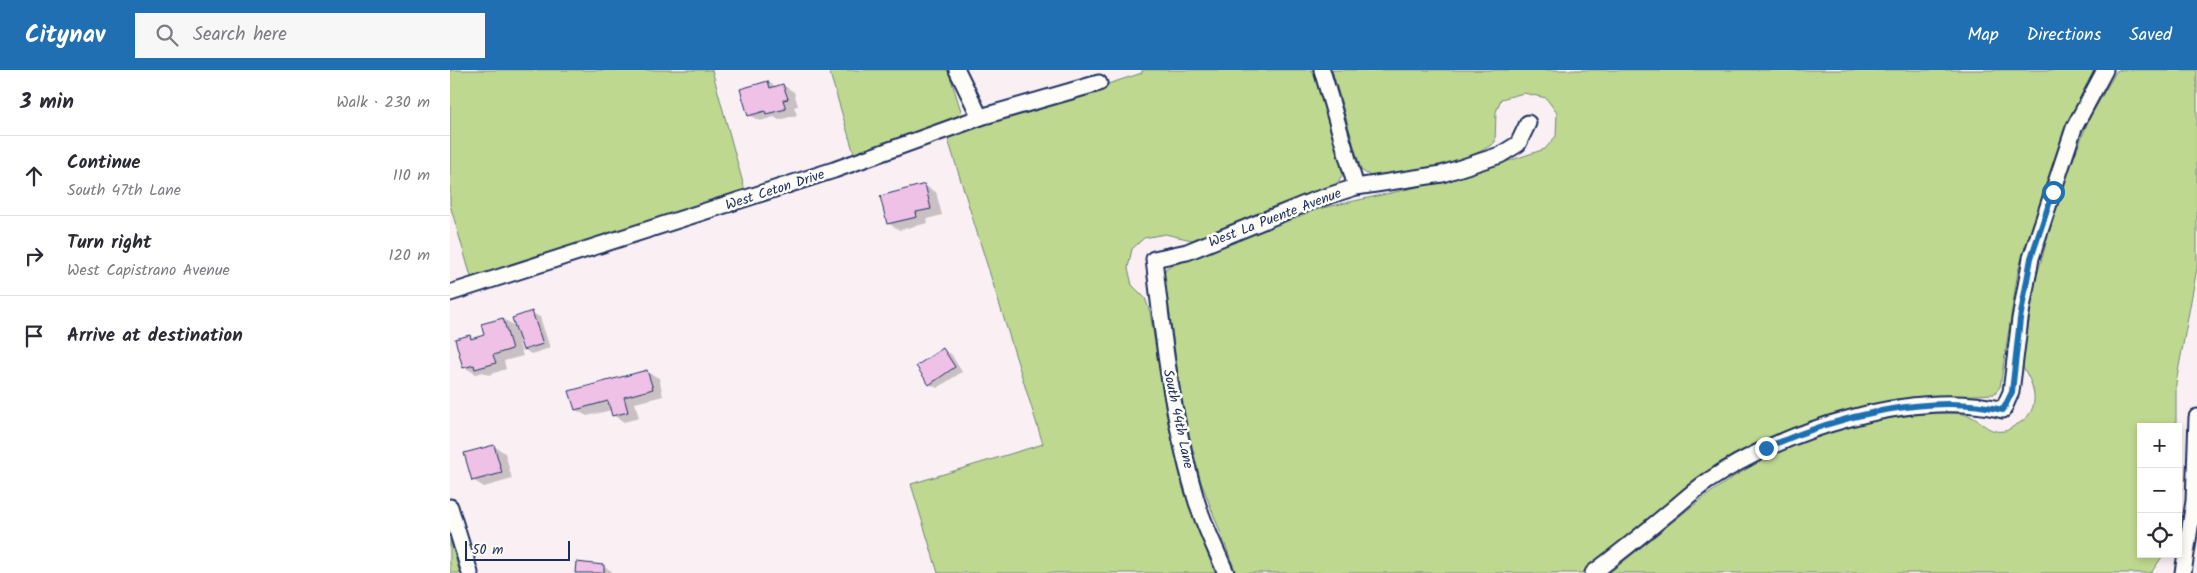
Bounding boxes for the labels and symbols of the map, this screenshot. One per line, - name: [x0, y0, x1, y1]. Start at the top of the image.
- street label: West Ceton Drive: [723, 163, 828, 216]
- route start: [2042, 181, 2065, 204]
- street label: West La Puente Avenue: [1205, 182, 1345, 253]
- street label: South 44th Lane: [1157, 367, 1199, 471]
- route end: [1755, 437, 1778, 460]
- scale bar: [465, 538, 570, 561]

